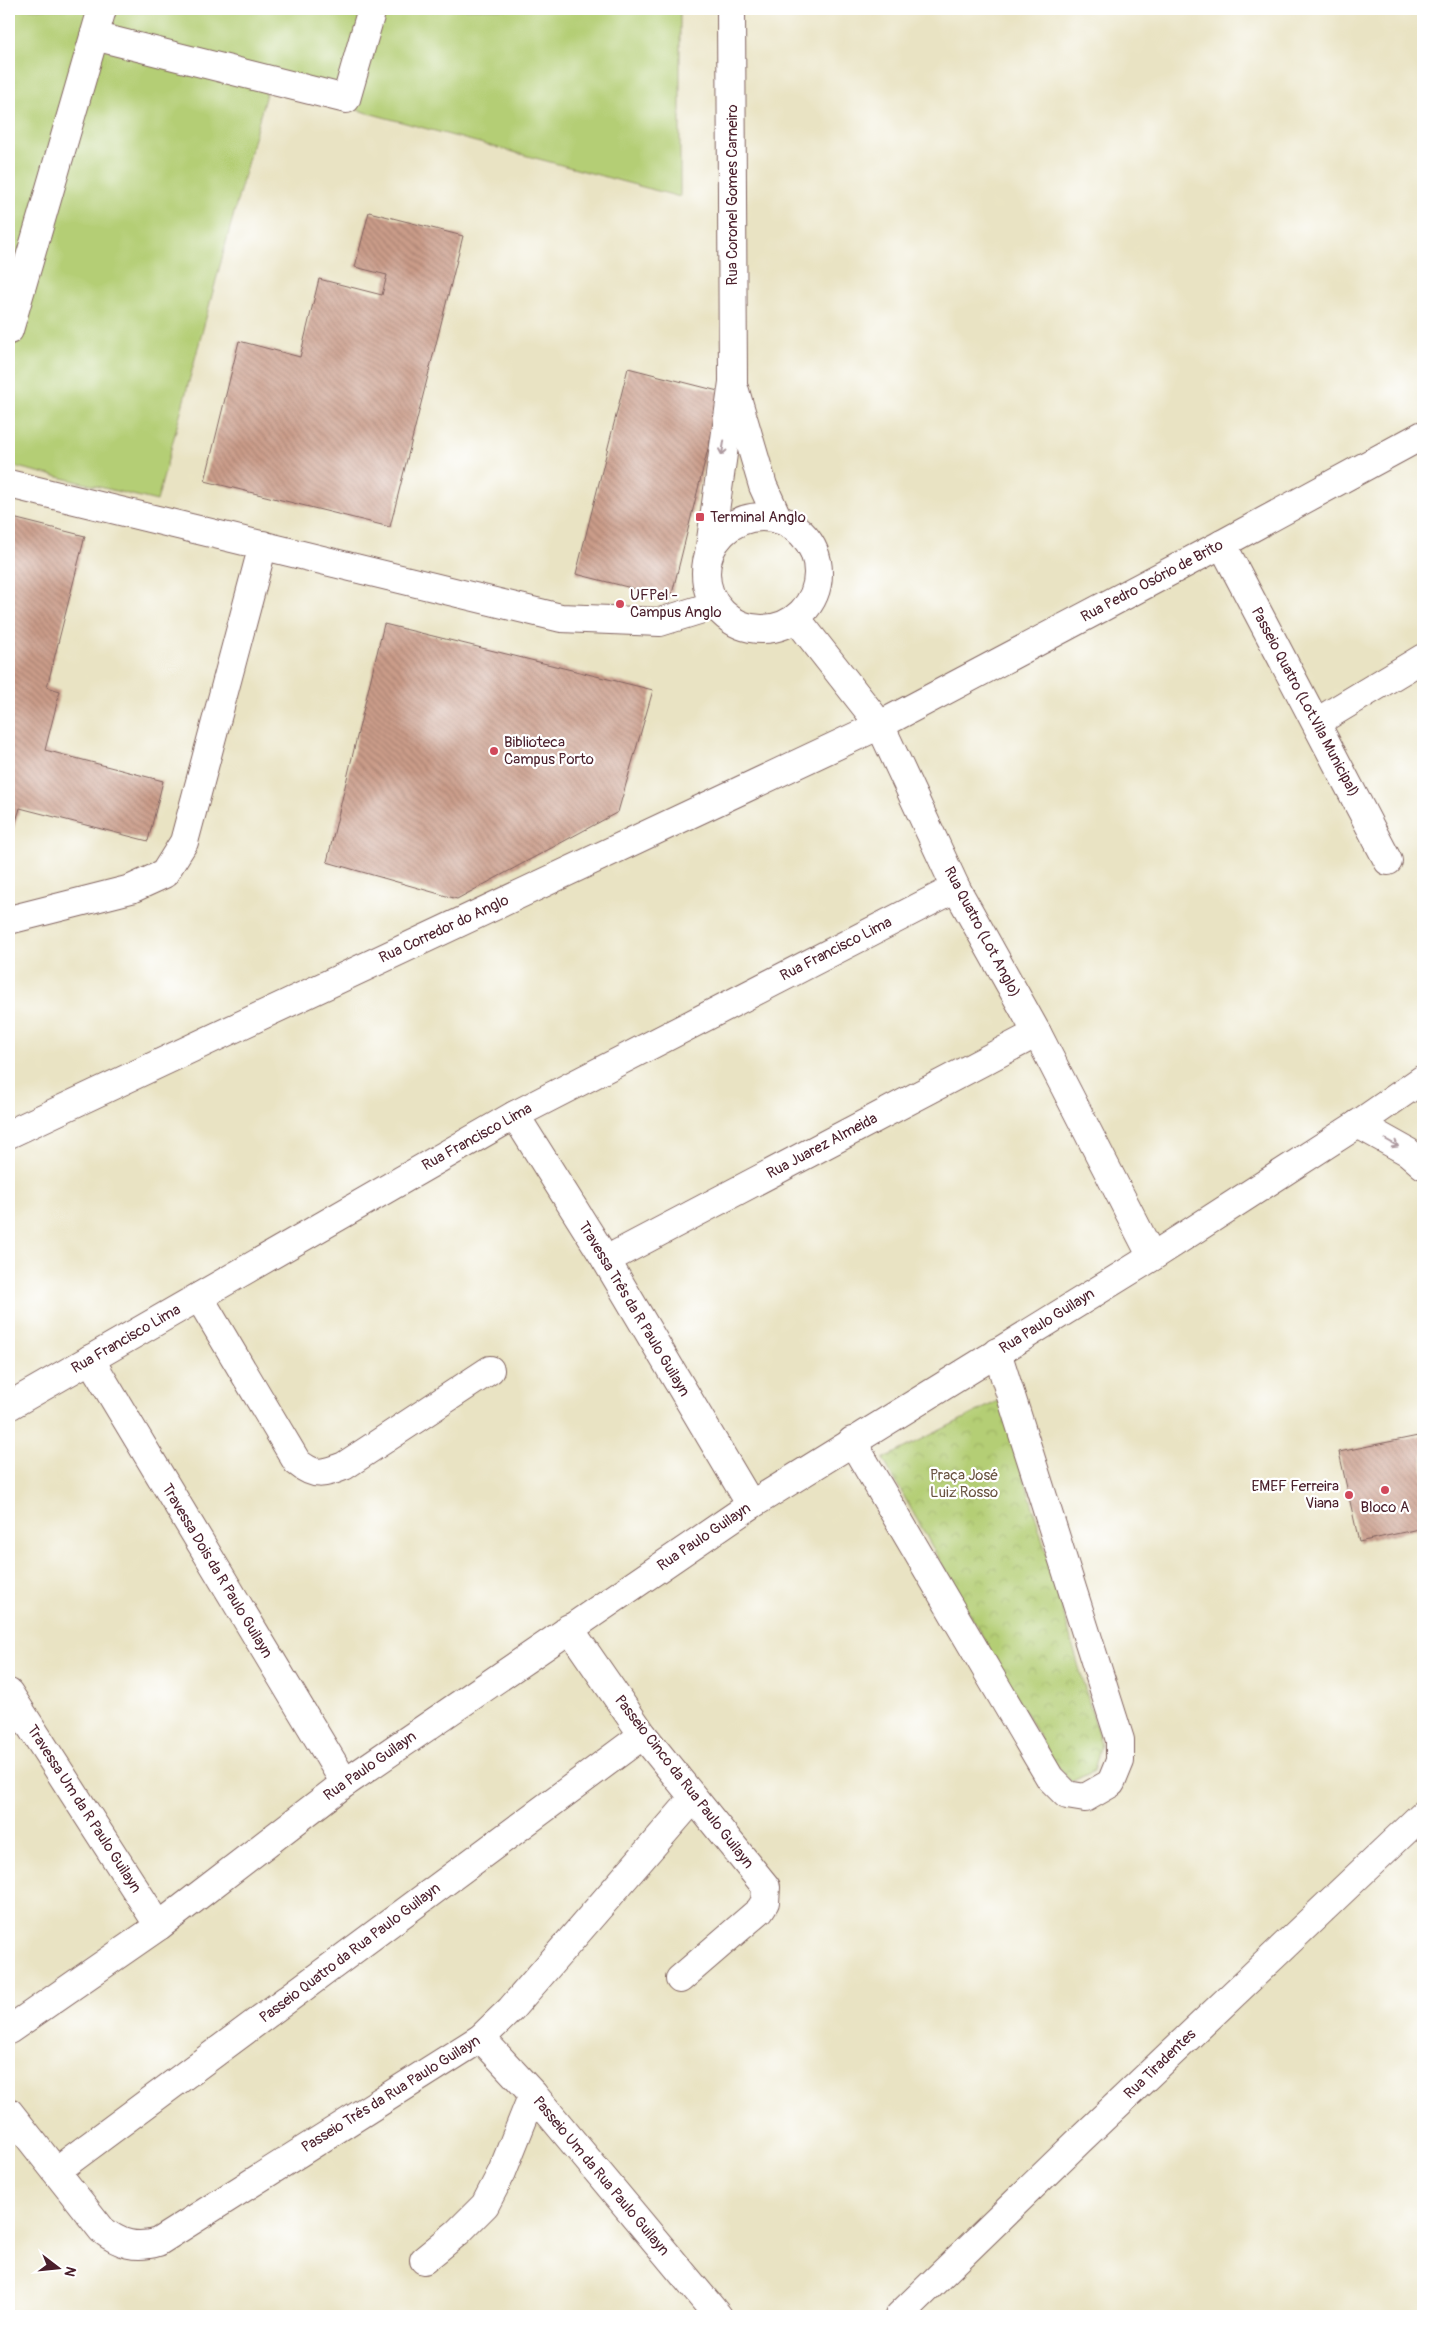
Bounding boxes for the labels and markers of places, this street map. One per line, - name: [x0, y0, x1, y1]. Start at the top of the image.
- place label: Terminal Anglo: [710, 508, 806, 527]
- marker: Terminal Anglo: [694, 511, 706, 523]
- place label: UFPel - Campus Anglo: [630, 586, 722, 622]
- marker: UFPel - Campus Anglo: [614, 598, 626, 610]
- place label: Biblioteca Campus Porto: [504, 733, 594, 769]
- marker: Biblioteca Campus Porto: [488, 745, 500, 757]
- place label: EMEF Ferreira Viana: [1252, 1477, 1339, 1513]
- marker: Bloco A: [1379, 1484, 1391, 1496]
- marker: EMEF Ferreira Viana: [1343, 1489, 1355, 1501]
- place label: Bloco A: [1361, 1498, 1410, 1517]

